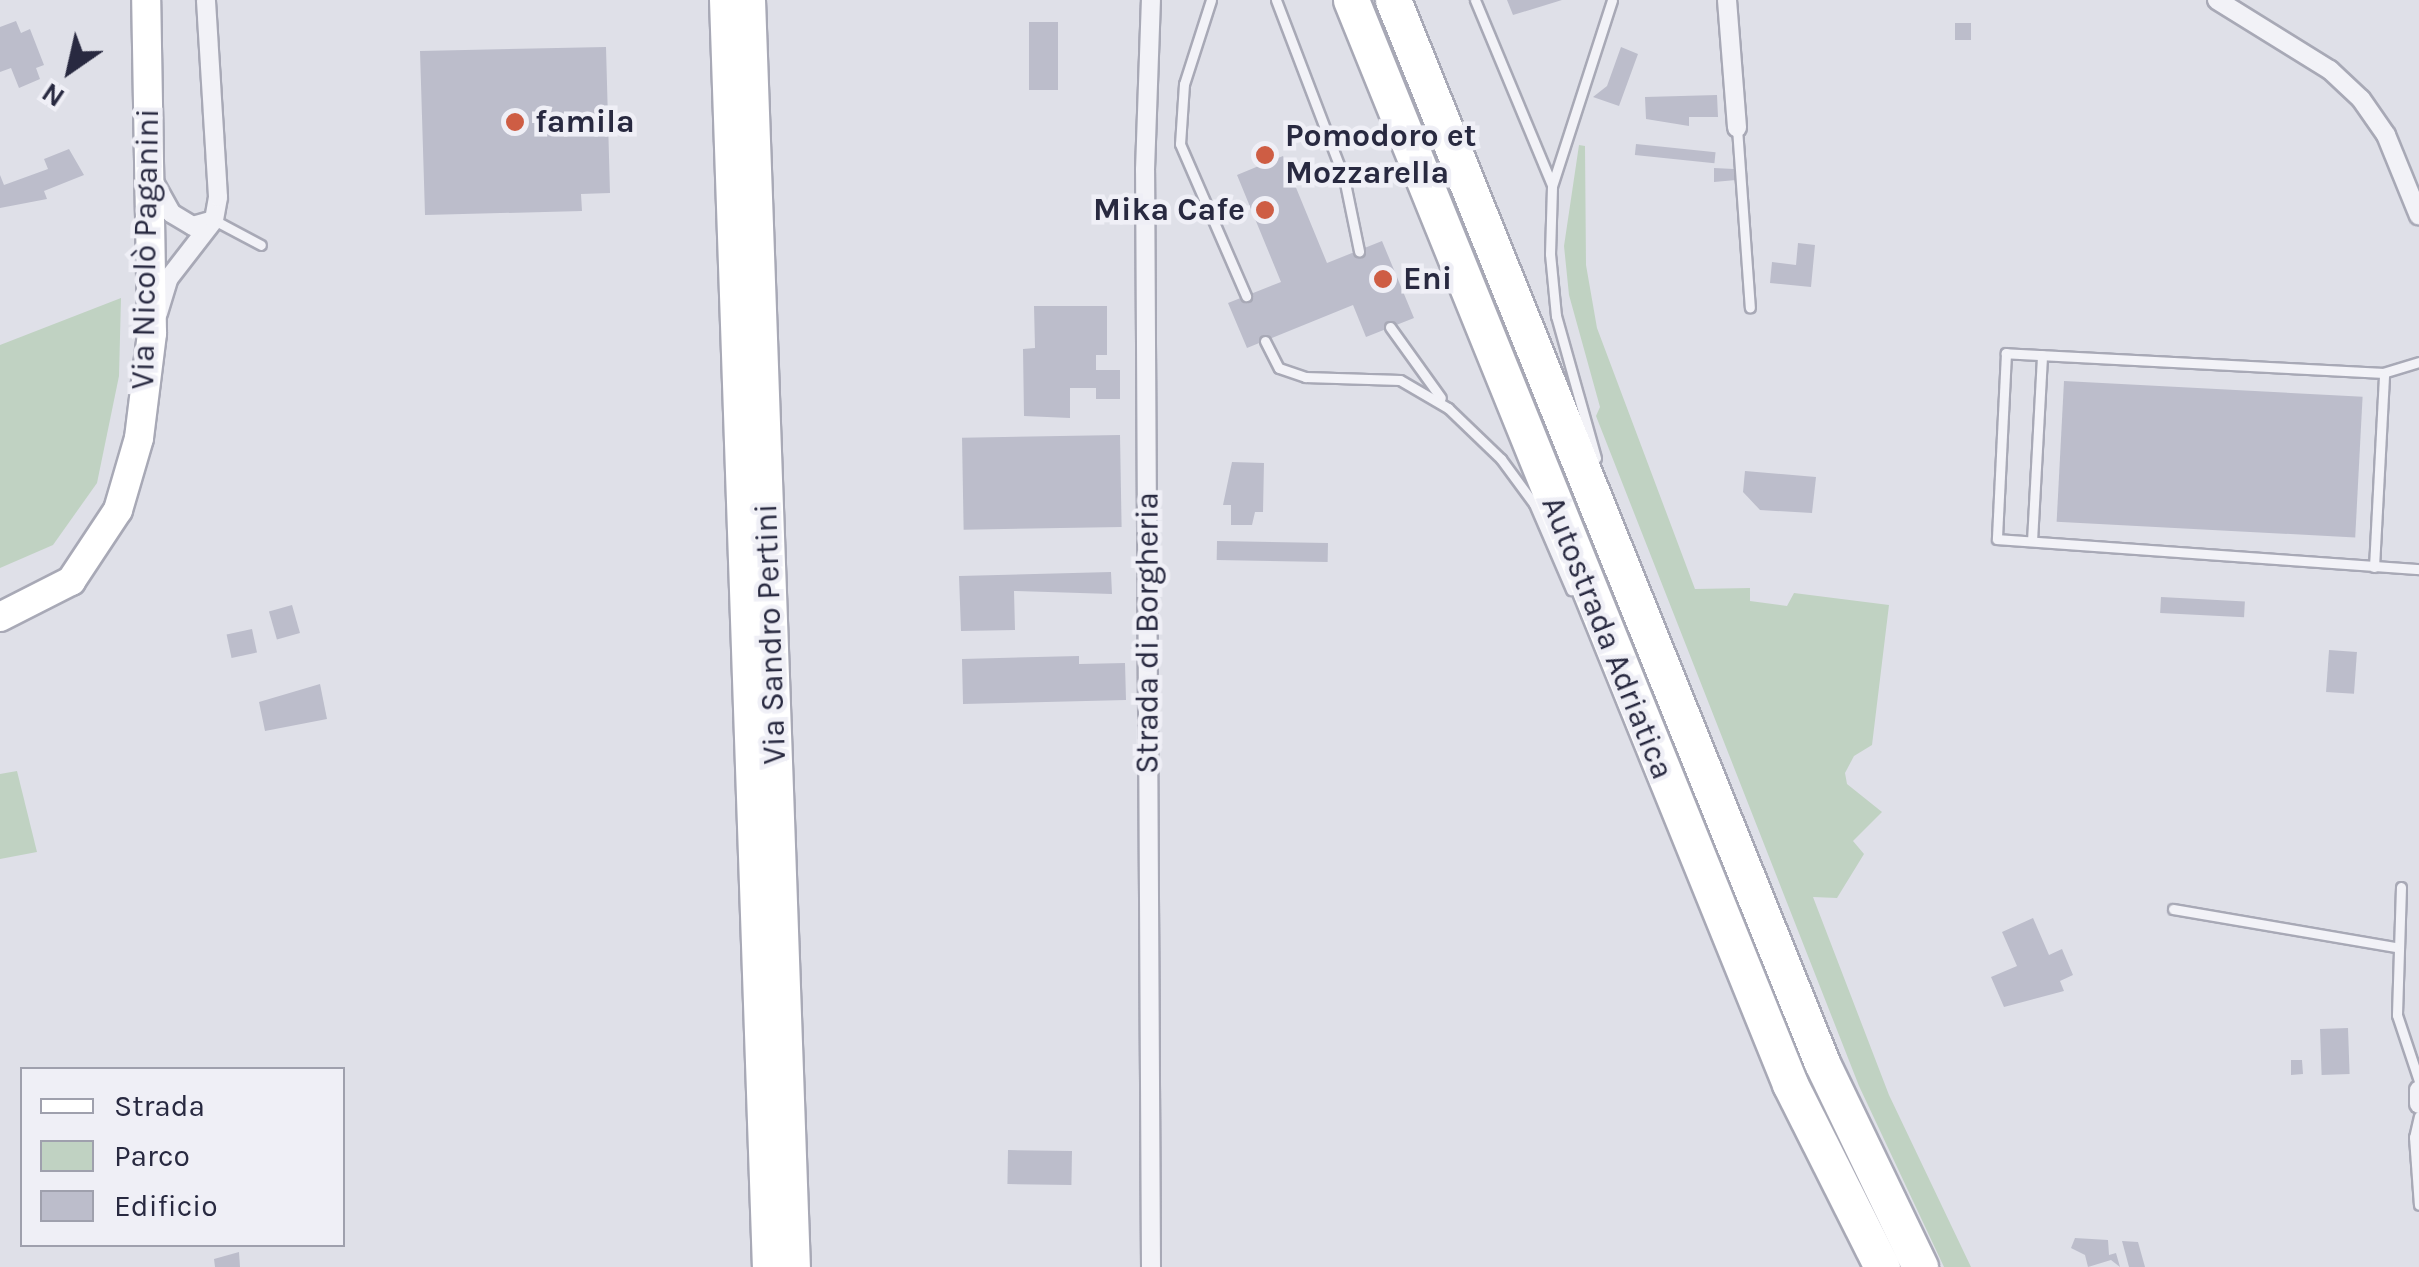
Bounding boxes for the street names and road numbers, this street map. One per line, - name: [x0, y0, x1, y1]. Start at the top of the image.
- street label: Via Nicolò Paganini: [124, 108, 168, 390]
- street label: Autostrada Adriatica: [1533, 491, 1681, 785]
- street label: Strada di Borgheria: [1129, 492, 1167, 774]
- street label: Via Sandro Pertini: [747, 503, 795, 765]

